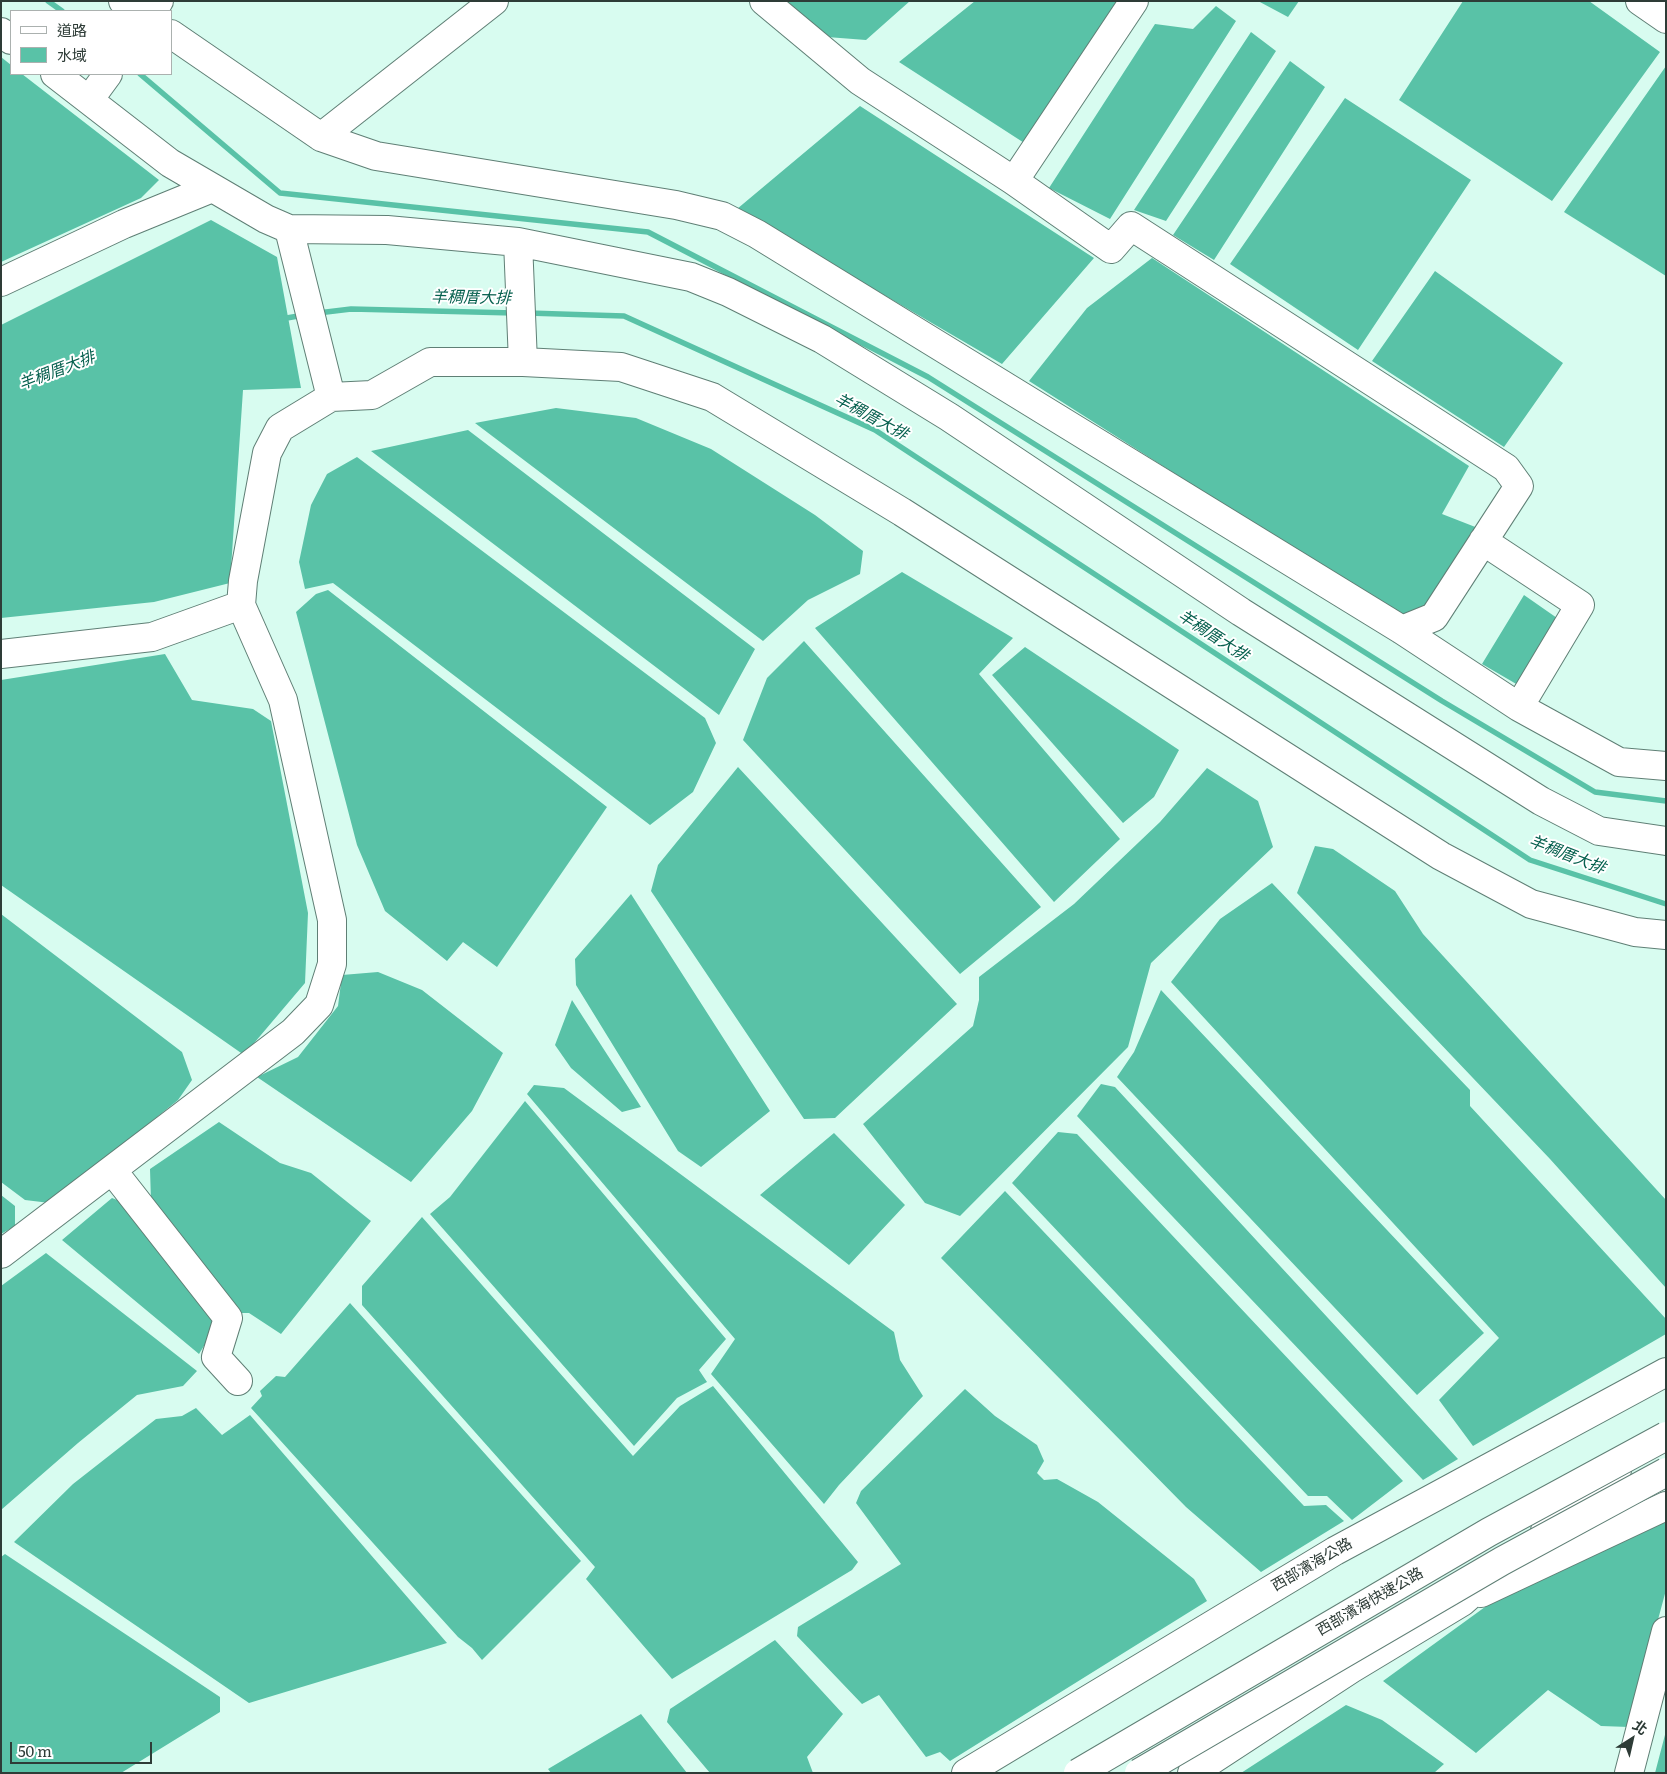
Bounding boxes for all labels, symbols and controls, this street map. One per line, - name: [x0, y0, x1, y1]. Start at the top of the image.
- legend: [10, 10, 172, 75]
- text: 道路: [57, 18, 87, 41]
- text: 水域: [57, 43, 87, 66]
- water label: 羊稠厝大排: [431, 288, 511, 308]
- water label: 羊稠厝大排: [16, 348, 98, 394]
- water label: 羊稠厝大排: [831, 390, 911, 444]
- water label: 羊稠厝大排: [1174, 606, 1252, 666]
- water label: 羊稠厝大排: [1526, 832, 1608, 878]
- street label: 西部濱海公路: [1269, 1535, 1355, 1595]
- street label: 西部濱海快速公路: [1314, 1564, 1426, 1640]
- north arrow: [1607, 1714, 1657, 1764]
- text: 北: [1629, 1715, 1652, 1739]
- scale bar: [12, 1732, 155, 1764]
- text: 50 m: [18, 1739, 52, 1762]

